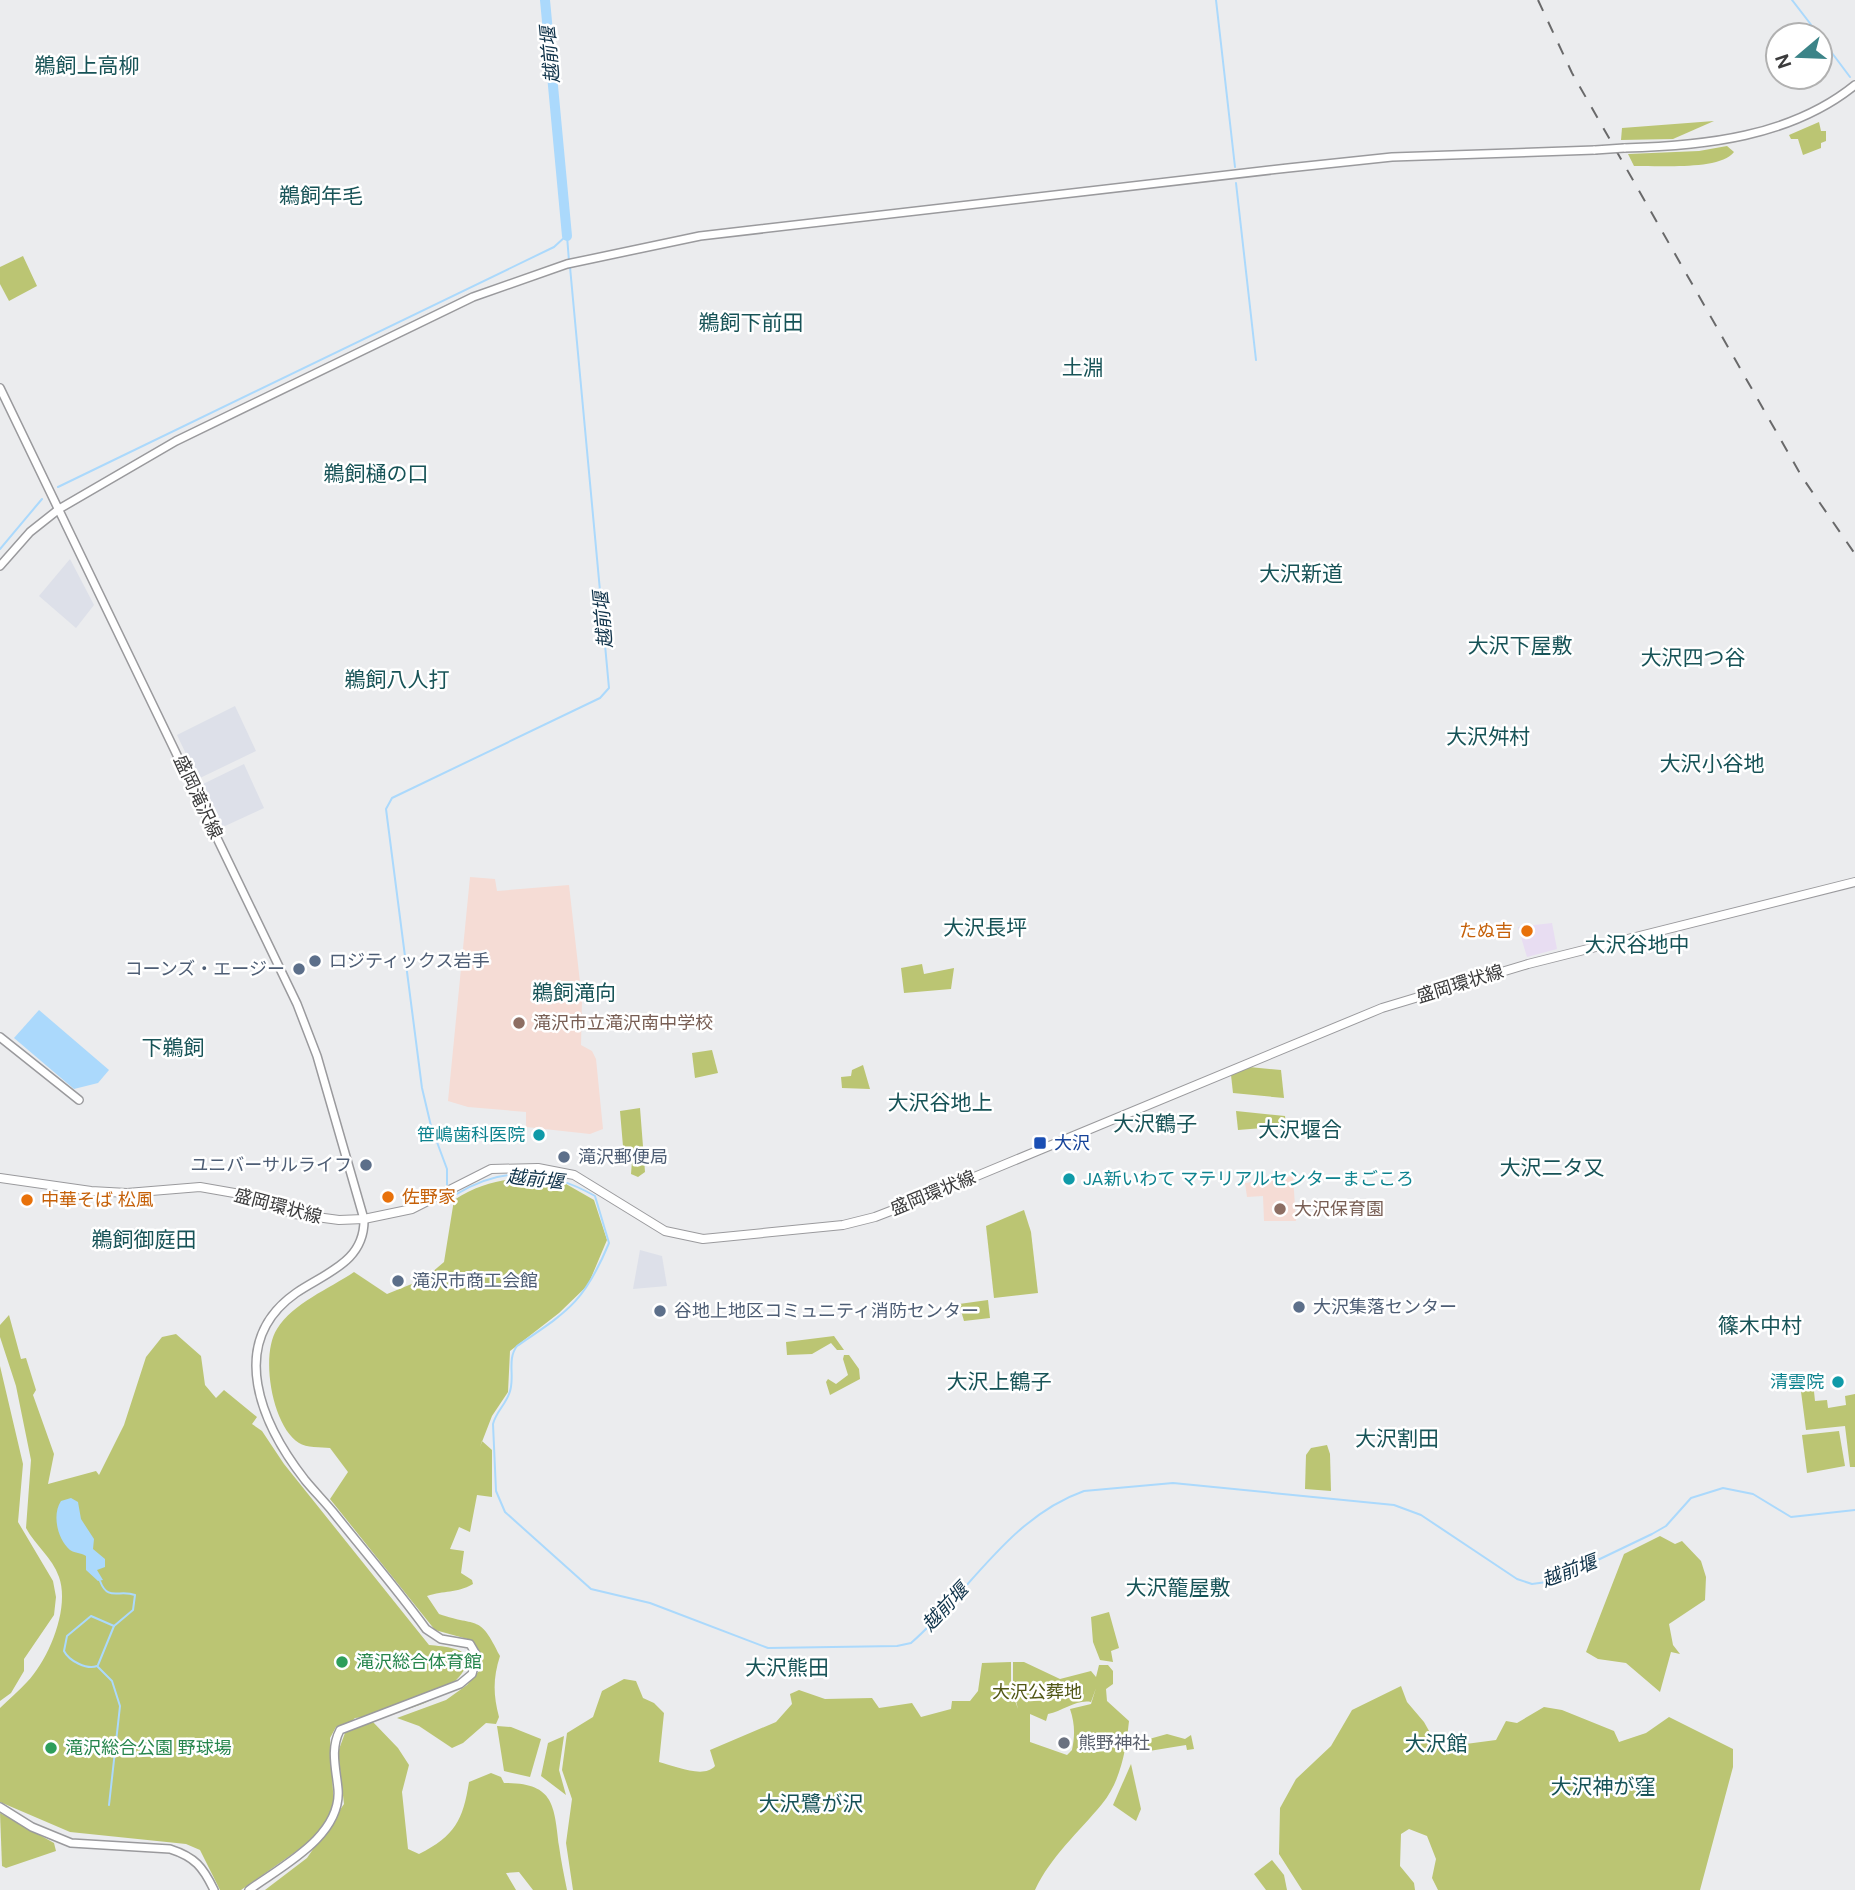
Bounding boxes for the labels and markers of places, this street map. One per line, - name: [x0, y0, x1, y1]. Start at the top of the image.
- place label: たぬ吉: [1459, 919, 1513, 943]
- marker: たぬ吉: [1519, 923, 1535, 939]
- place label: ロジティックス岩手: [329, 949, 489, 973]
- marker: ロジティックス岩手: [307, 953, 323, 969]
- place label: コーンズ・エージー: [125, 957, 285, 981]
- marker: コーンズ・エージー: [291, 961, 307, 977]
- place label: 滝沢市立滝沢南中学校: [533, 1011, 713, 1035]
- marker: 滝沢市立滝沢南中学校: [511, 1015, 527, 1031]
- place label: 笹嶋歯科医院: [417, 1123, 525, 1147]
- marker: 笹嶋歯科医院: [531, 1127, 547, 1143]
- place label: 大沢: [1054, 1131, 1090, 1155]
- marker: 大沢: [1032, 1135, 1048, 1151]
- place label: 滝沢郵便局: [578, 1145, 668, 1169]
- marker: 滝沢郵便局: [556, 1149, 572, 1165]
- place label: ユニバーサルライフ: [190, 1153, 352, 1177]
- marker: ユニバーサルライフ: [358, 1157, 374, 1173]
- place label: JA新いわて マテリアルセンターまごころ: [1083, 1167, 1414, 1191]
- marker: JA新いわて マテリアルセンターまごころ: [1061, 1171, 1077, 1187]
- place label: 佐野家: [402, 1185, 456, 1209]
- place label: 中華そば 松風: [41, 1188, 154, 1212]
- marker: 佐野家: [380, 1189, 396, 1205]
- marker: 中華そば 松風: [19, 1192, 35, 1208]
- place label: 大沢保育園: [1294, 1197, 1384, 1221]
- marker: 大沢保育園: [1272, 1201, 1288, 1217]
- place label: 滝沢市商工会館: [412, 1269, 538, 1293]
- marker: 滝沢市商工会館: [390, 1273, 406, 1289]
- place label: 大沢集落センター: [1313, 1295, 1457, 1319]
- place label: 谷地上地区コミュニティ消防センター: [674, 1299, 979, 1323]
- marker: 大沢集落センター: [1291, 1299, 1307, 1315]
- marker: 谷地上地区コミュニティ消防センター: [652, 1303, 668, 1319]
- place label: 清雲院: [1770, 1370, 1824, 1394]
- marker: 清雲院: [1830, 1374, 1846, 1390]
- place label: 滝沢総合体育館: [356, 1650, 482, 1674]
- marker: 滝沢総合体育館: [334, 1654, 350, 1670]
- place label: 熊野神社: [1078, 1731, 1150, 1755]
- marker: 熊野神社: [1056, 1735, 1072, 1751]
- place label: 滝沢総合公園 野球場: [65, 1736, 232, 1760]
- marker: 滝沢総合公園 野球場: [43, 1740, 59, 1756]

